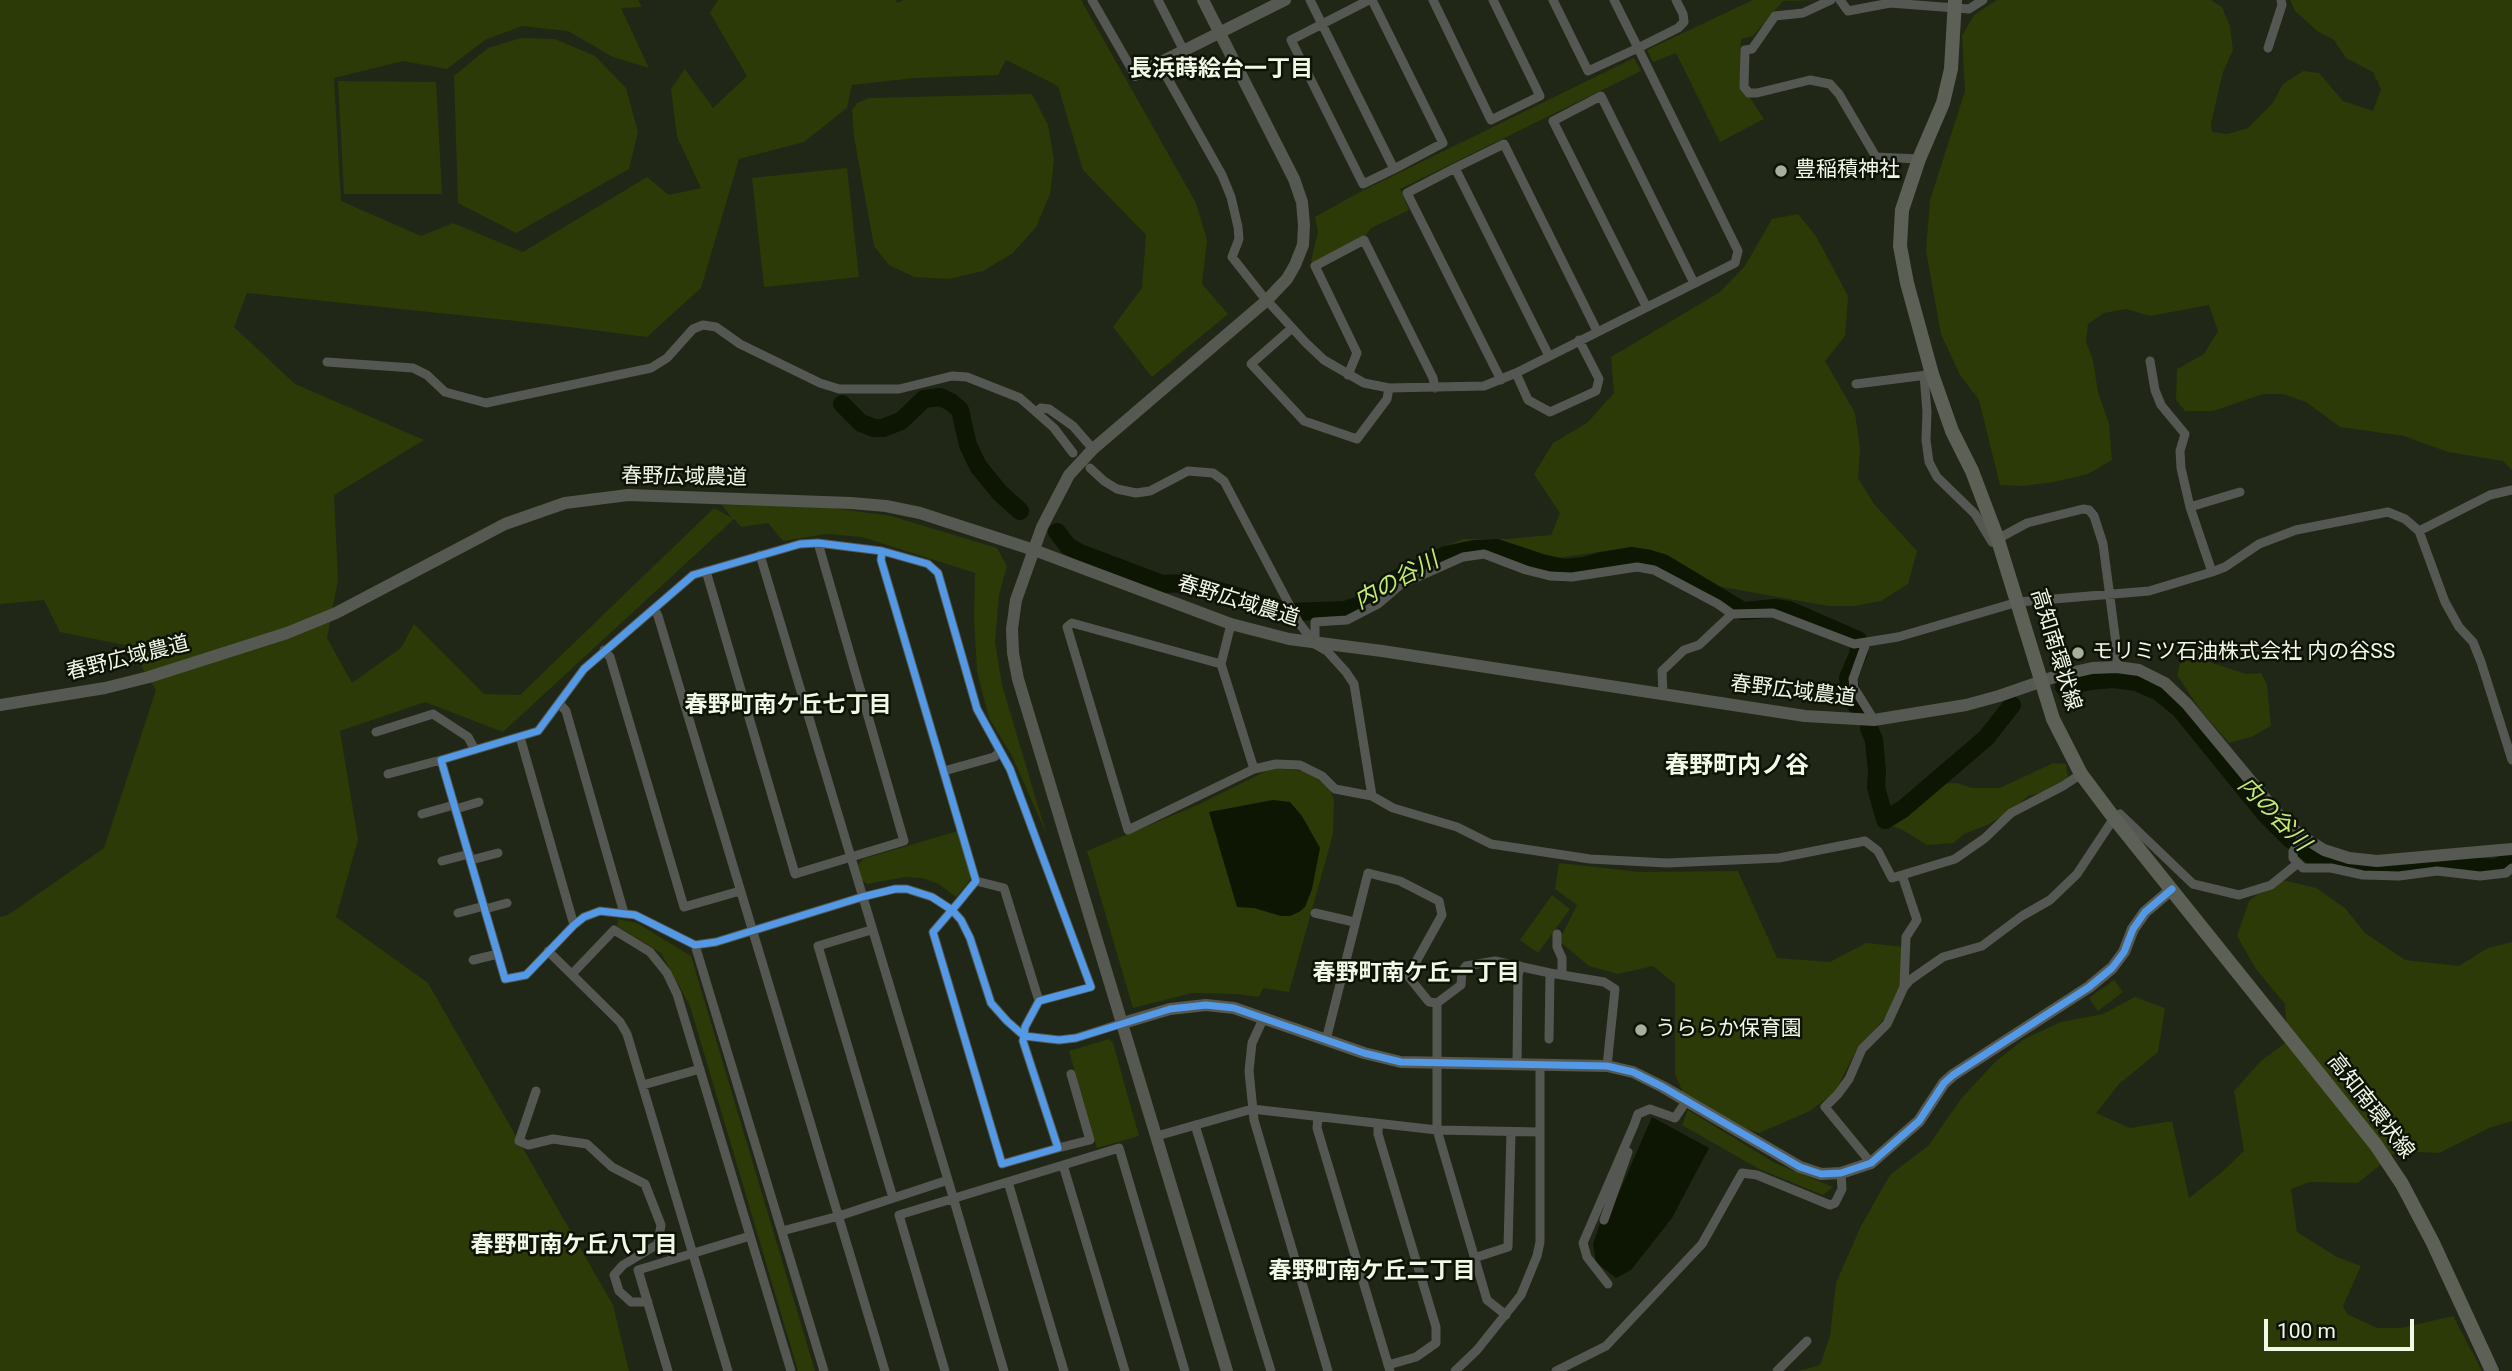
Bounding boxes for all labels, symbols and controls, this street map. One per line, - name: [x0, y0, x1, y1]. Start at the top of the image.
- district label: 長浜蒔絵台一丁目: [1129, 56, 1313, 84]
- place label: 豊稲積神社: [1795, 158, 1900, 184]
- marker: 豊稲積神社: [1773, 163, 1789, 179]
- street label: 春野広域農道: [621, 464, 747, 492]
- water label: 内の谷川: [1350, 548, 1444, 616]
- street label: 春野広域農道: [1174, 572, 1302, 632]
- street label: 高知南環状線: [2025, 586, 2085, 714]
- street label: 春野広域農道: [64, 632, 192, 686]
- place label: モリミツ石油株式会社 内の谷SS: [2092, 640, 2395, 666]
- marker: モリミツ石油株式会社 内の谷SS: [2070, 645, 2086, 661]
- street label: 春野広域農道: [1729, 672, 1857, 712]
- district label: 春野町南ケ丘七丁目: [685, 692, 891, 720]
- district label: 春野町内ノ谷: [1665, 753, 1809, 781]
- water label: 内の谷川: [2231, 772, 2315, 858]
- district label: 春野町南ケ丘一丁目: [1313, 960, 1519, 988]
- place label: うららか保育園: [1655, 1017, 1802, 1043]
- marker: うららか保育園: [1633, 1022, 1649, 1038]
- street label: 高知南環状線: [2321, 1050, 2419, 1164]
- district label: 春野町南ケ丘八丁目: [471, 1232, 677, 1260]
- district label: 春野町南ケ丘二丁目: [1269, 1258, 1475, 1286]
- scale bar: [2267, 1304, 2418, 1348]
- text: 100 m: [2277, 1319, 2336, 1343]

